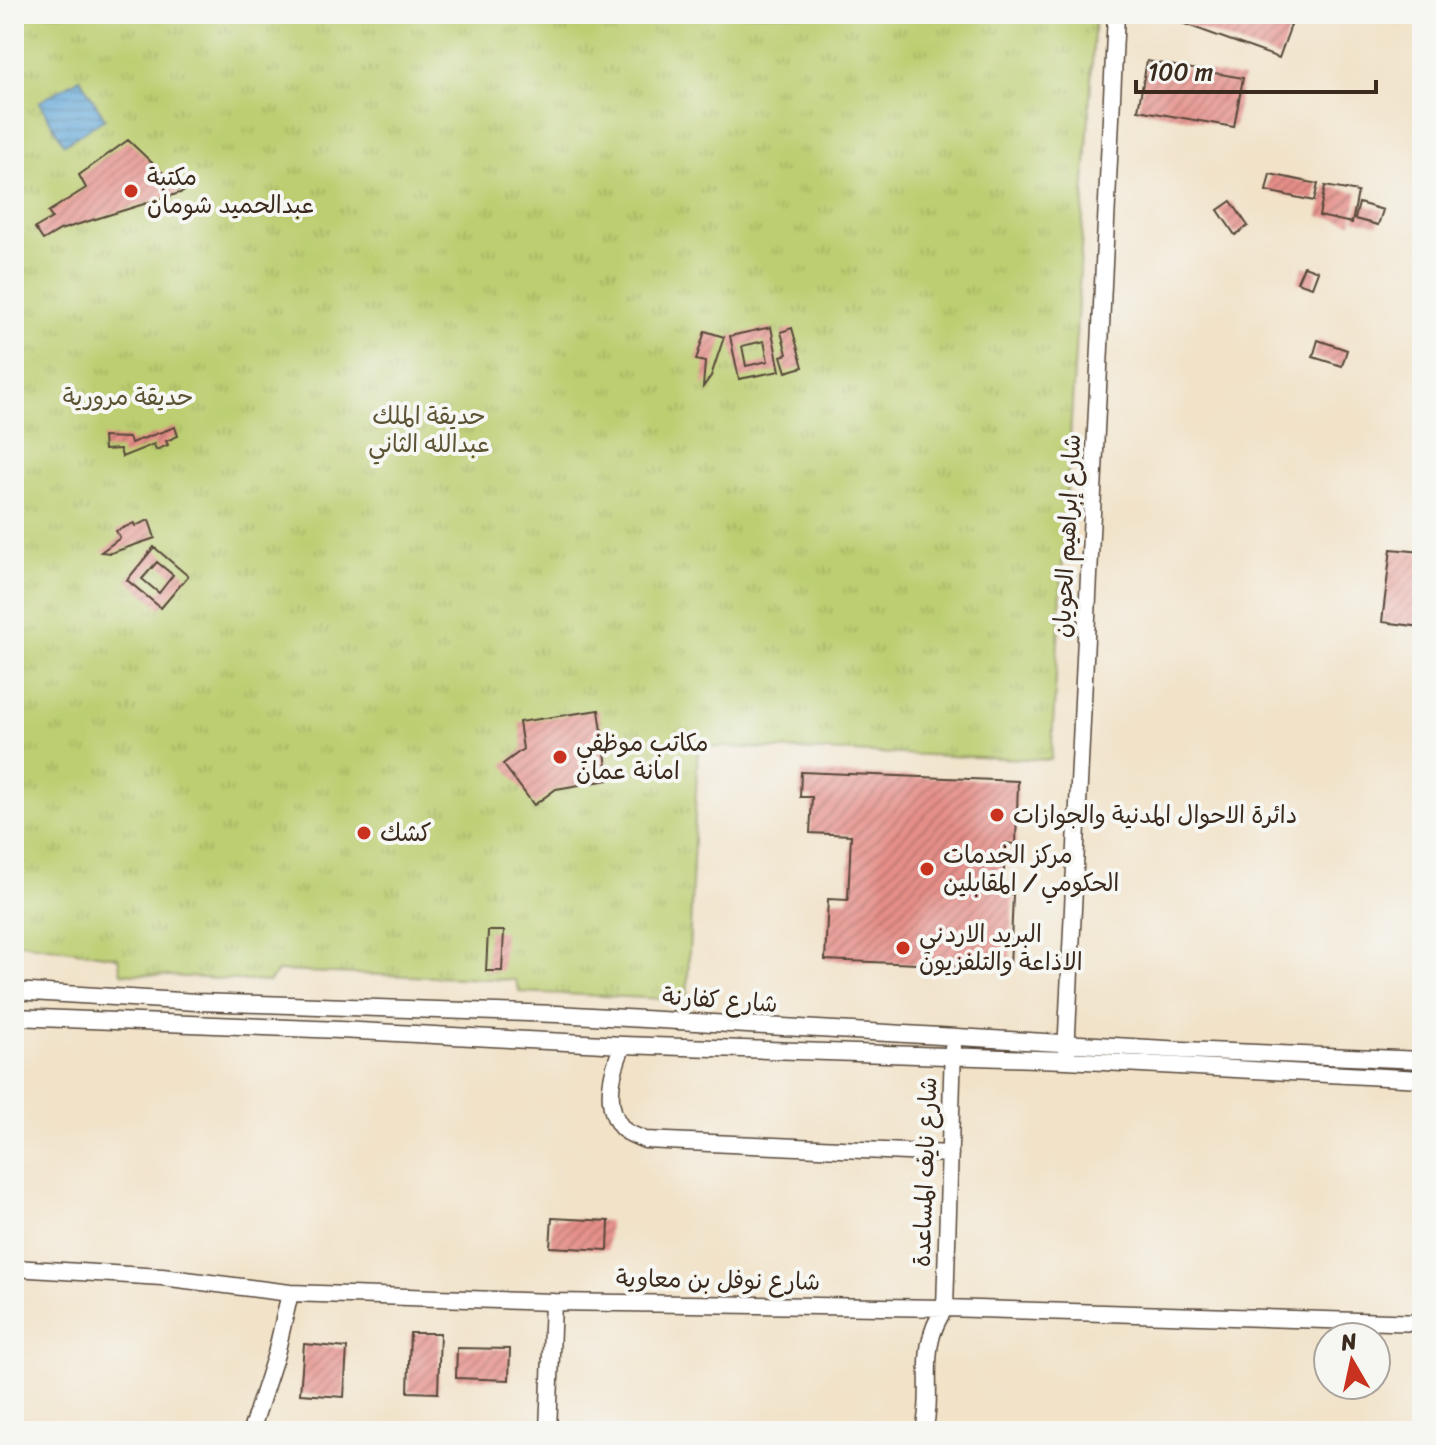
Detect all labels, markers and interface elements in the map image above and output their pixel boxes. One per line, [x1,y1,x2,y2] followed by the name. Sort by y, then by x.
[1136,44,1376,94] scale bar
[1148,51,1213,93] text: 100 m
[147,156,314,226] place label: مكتبة عبدالحميد شومان
[122,182,140,200] marker: مكتبة عبدالحميد شومان
[63,376,193,418] park label: حديقة مرورية
[368,395,490,465] park label: حديقة الملك عبدالله الثاني
[1041,433,1093,639] street label: شارع إبراهيم الحويان
[576,722,708,792] place label: مكاتب موظفي امانة عمان
[551,748,569,766] marker: مكاتب موظفي امانة عمان
[1013,794,1297,836] place label: دائرة الاحوال المدنية والجوازات
[988,806,1006,824] marker: دائرة الاحوال المدنية والجوازات
[380,812,432,854] place label: كشك
[355,824,373,842] marker: كشك
[943,834,1119,904] place label: مركز الخدمات الحكومي / المقابلين
[918,860,936,878] marker: مركز الخدمات الحكومي / المقابلين
[919,913,1083,983] place label: البريد الاردني الاذاعة والتلفزيون
[894,939,912,957] marker: البريد الاردني الاذاعة والتلفزيون
[661,975,779,1025] street label: شارع كفارنة
[901,1076,949,1268] street label: شارع نايف المساعدة
[615,1257,821,1303] street label: شارع نوفل بن معاوية
[1312,1321,1392,1401] north arrow
[1337,1321,1360,1362] text: N

